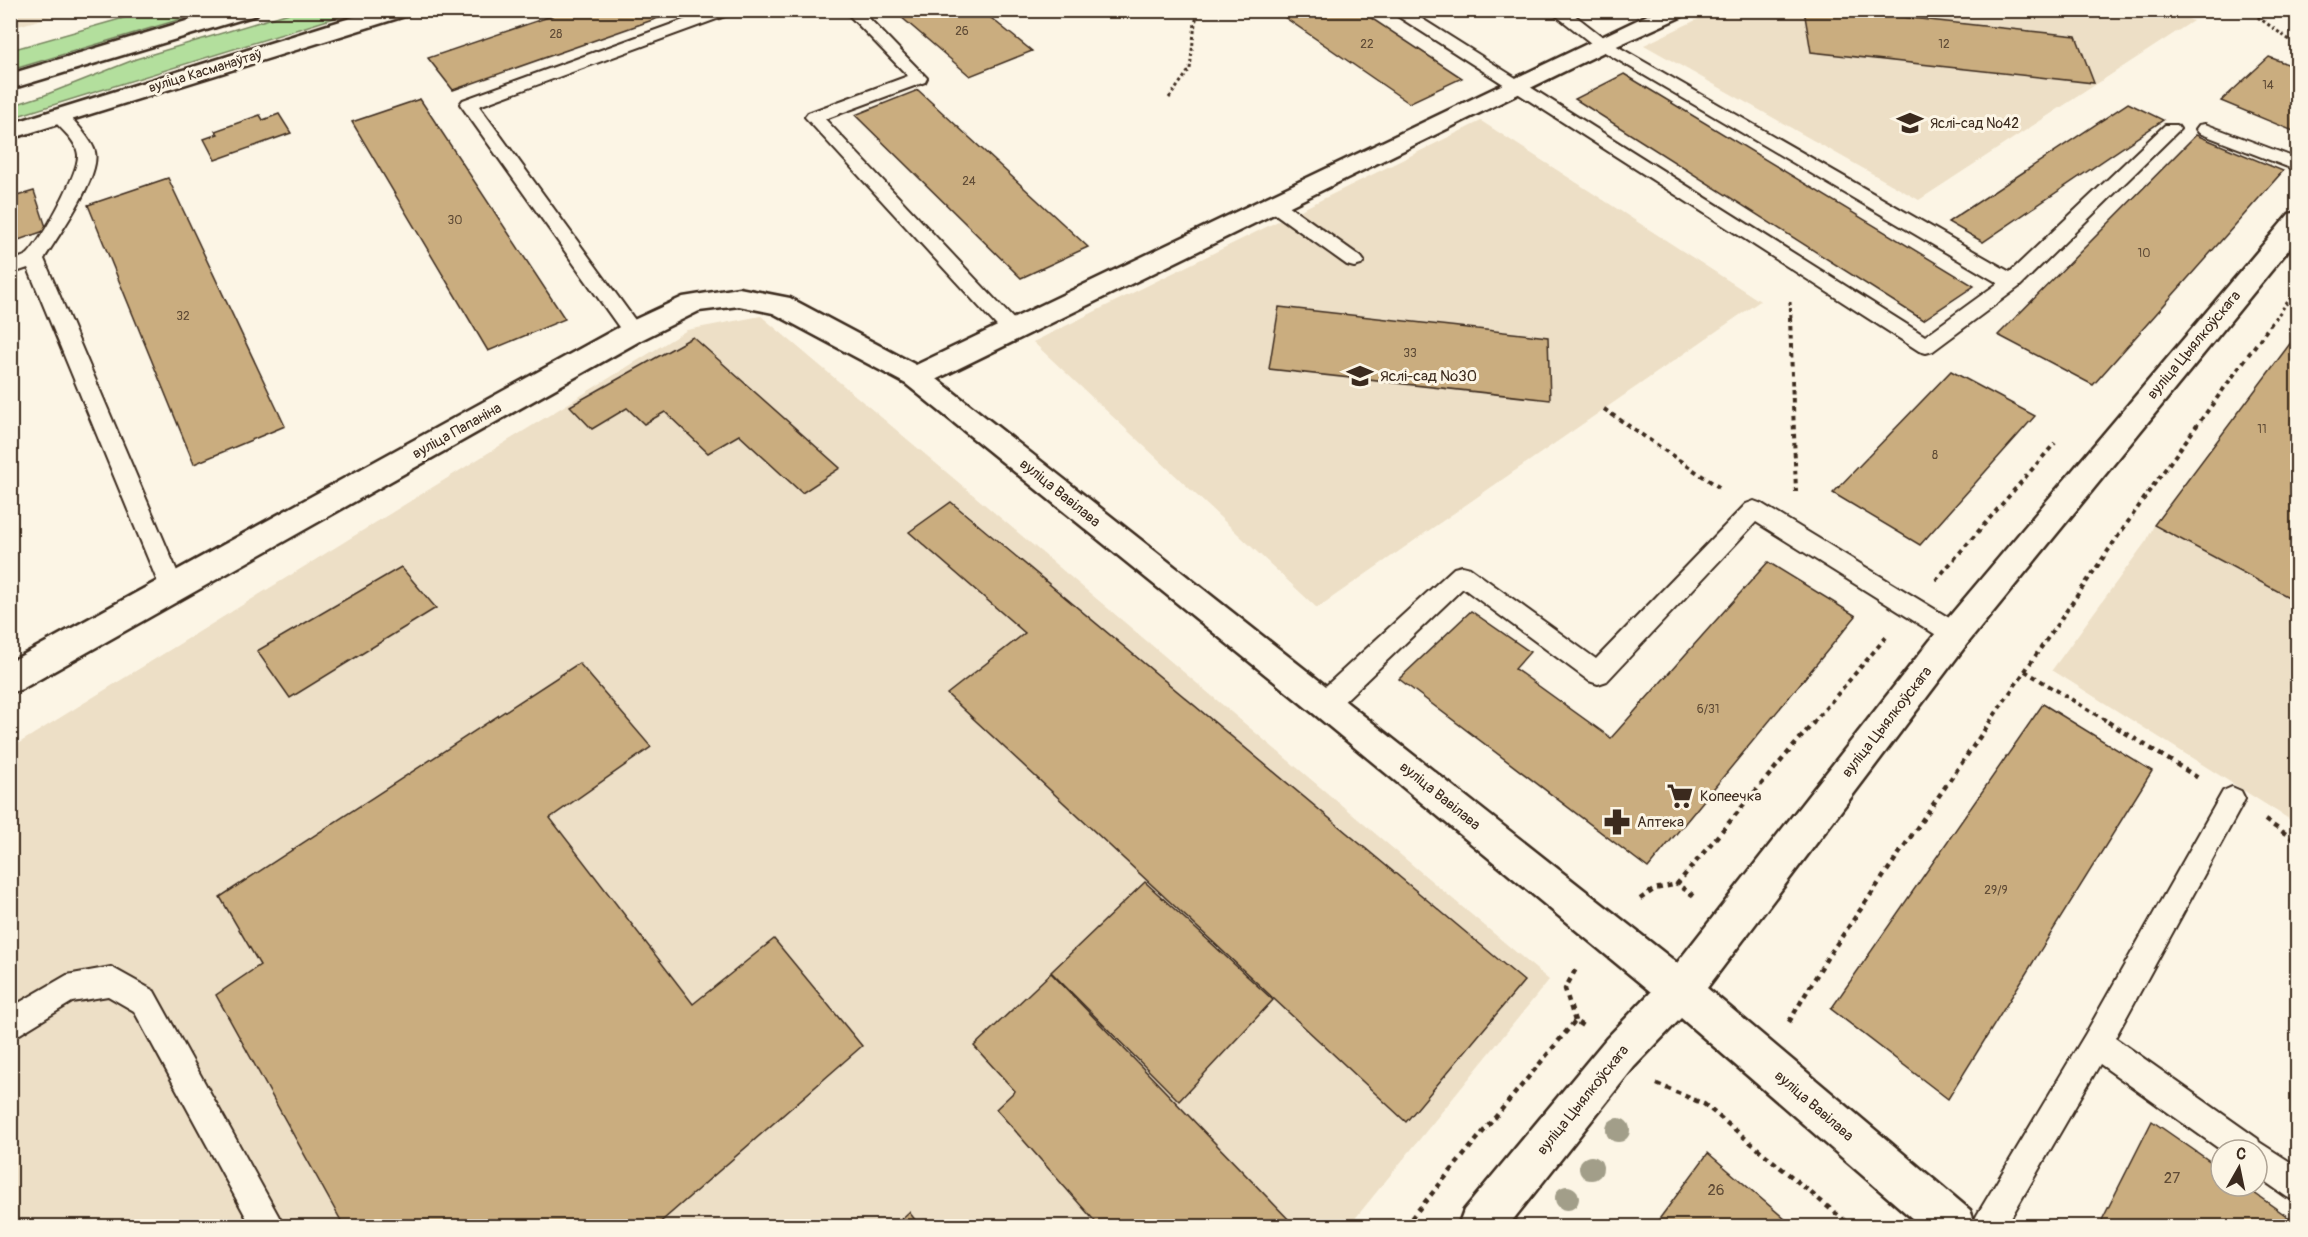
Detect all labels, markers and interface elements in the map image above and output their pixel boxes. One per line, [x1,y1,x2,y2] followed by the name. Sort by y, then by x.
[955,24,969,39] house number: 26
[550,27,562,42] house number: 28
[1360,37,1374,52] house number: 22
[1938,37,1950,52] house number: 12
[146,46,264,96] street label: вуліца Касманаўтаў
[2262,78,2274,93] house number: 14
[1895,108,1925,138] school or university icon: Яслі-сад №42
[1930,115,2019,132] place label: Яслі-сад №42
[962,174,976,189] house number: 24
[448,213,462,228] house number: 30
[2138,246,2150,261] house number: 10
[2143,287,2245,403] street label: вуліца Цыялкоўскага
[176,309,190,324] house number: 32
[1403,346,1417,361] house number: 33
[1345,361,1375,391] school or university icon: Яслі-сад №30
[1380,367,1477,386] place label: Яслі-сад №30
[409,399,505,463] street label: вуліца Папаніна
[2257,422,2267,437] house number: 11
[1932,448,1938,463] house number: 8
[1016,455,1104,531] street label: вуліца Вавілава
[1838,663,1936,781] street label: вуліца Цыялкоўскага
[1697,702,1719,717] house number: 6/31
[1396,758,1484,834] street label: вуліца Вавілава
[1665,781,1695,811] supermarket icon: Копеечка
[1700,787,1761,806] place label: Копеечка
[1602,807,1632,837] pharmacy icon: Аптека
[1637,813,1684,832] place label: Аптека
[1984,883,2008,898] house number: 29/9
[1533,1041,1633,1159] street label: вуліца Цыялкоўскага
[1771,1066,1858,1146] street label: вуліца Вавілава
[2209,1138,2269,1198] north arrow
[2235,1144,2248,1165] text: С
[2164,1169,2180,1188] house number: 27
[1707,1181,1725,1200] house number: 26

